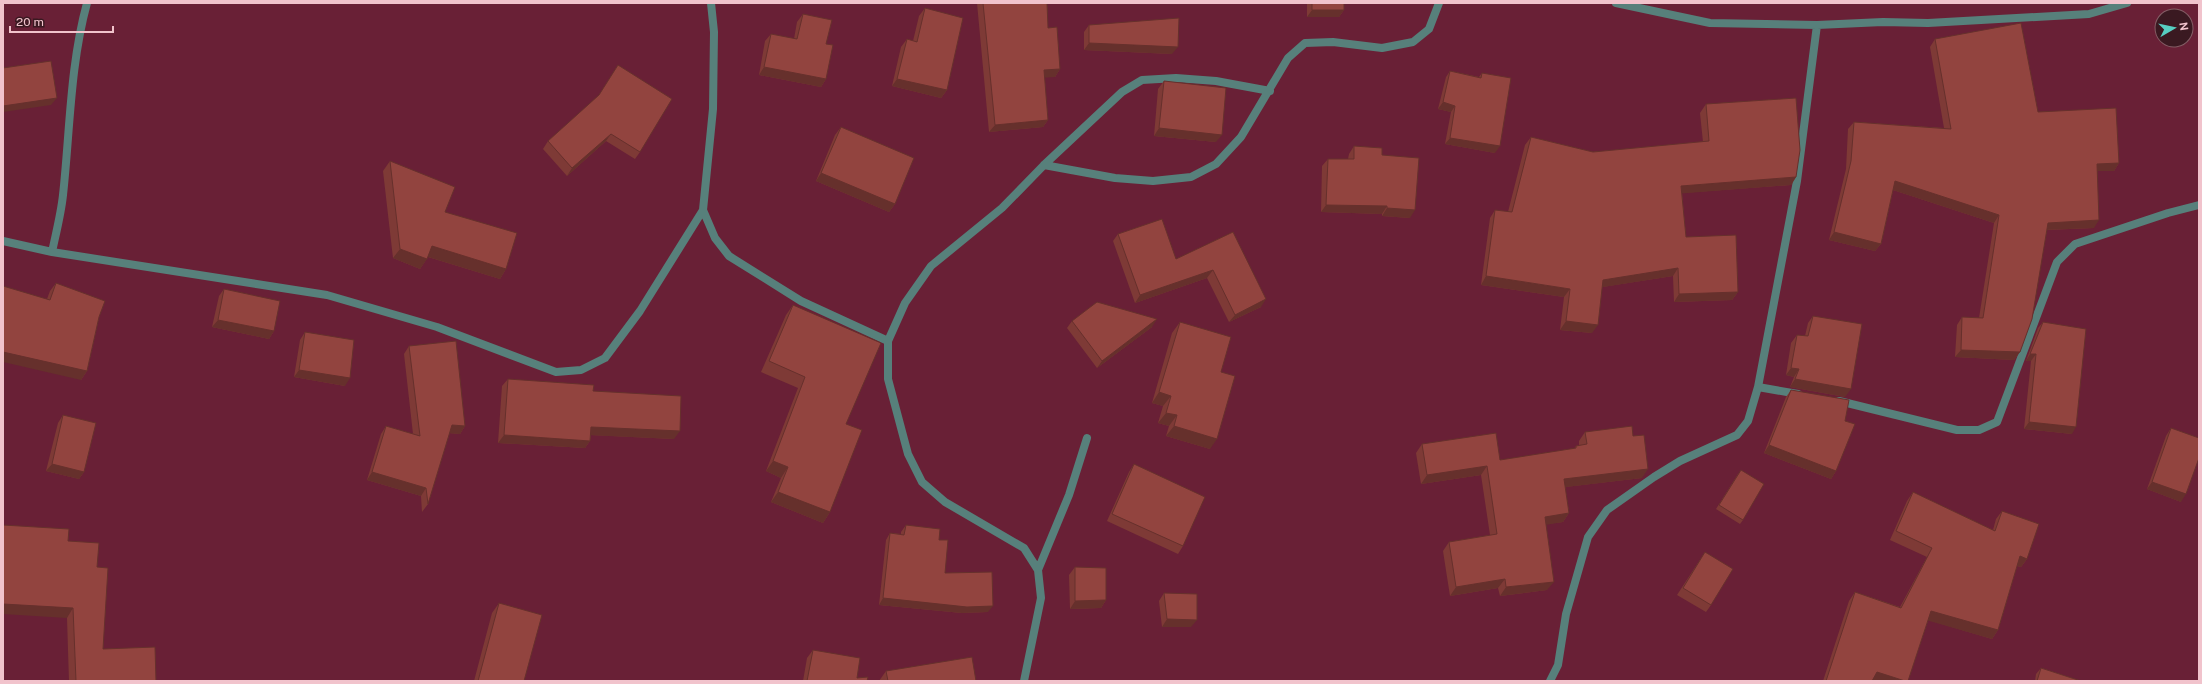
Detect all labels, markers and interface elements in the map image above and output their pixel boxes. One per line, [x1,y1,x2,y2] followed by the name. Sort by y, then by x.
[10,8,113,34] scale bar
[2154,8,2194,48] north arrow
[16,15,44,29] text: 20 m
[2177,21,2190,32] text: N

